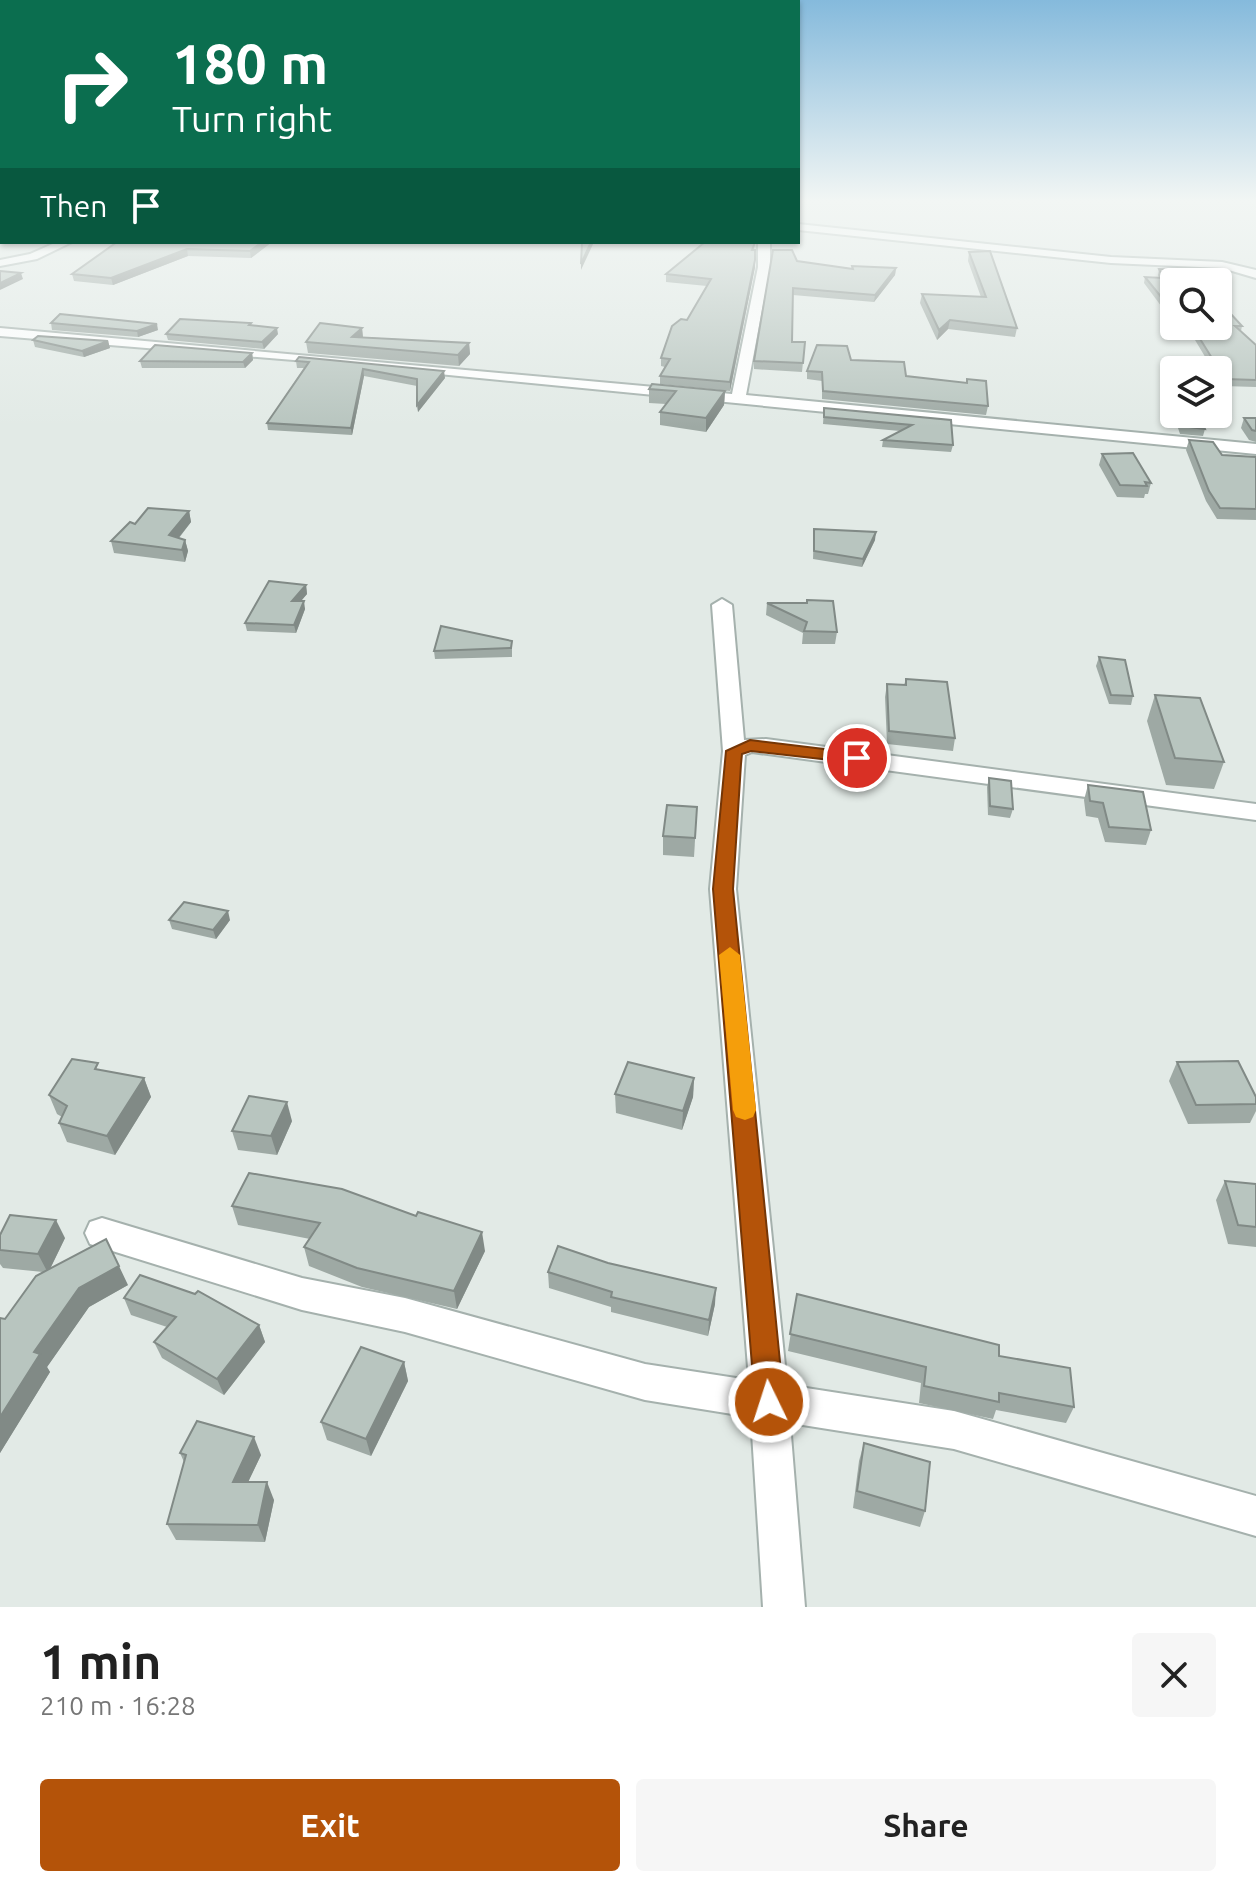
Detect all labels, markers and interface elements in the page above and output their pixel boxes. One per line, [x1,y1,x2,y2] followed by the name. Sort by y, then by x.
[40,32,144,136] icon: right
[172,32,328,95] text: 180 m
[172,98,332,139] text: Turn right
[124,184,168,228] icon: arrive
[40,189,108,223] text: Then
[1160,268,1232,428] map controls
[1160,268,1232,340] button: search
[1160,356,1232,428] button: layers
[823,724,891,792] pin
[835,736,879,780] icon: arrive
[727,1360,811,1444] position arrow
[1132,1633,1216,1717] button: close
[40,1634,161,1688] text: 1 min
[40,1691,196,1720] text: 210 m · 16:28
[40,1779,620,1871] button: Exit
[636,1779,1216,1871] button: Share

